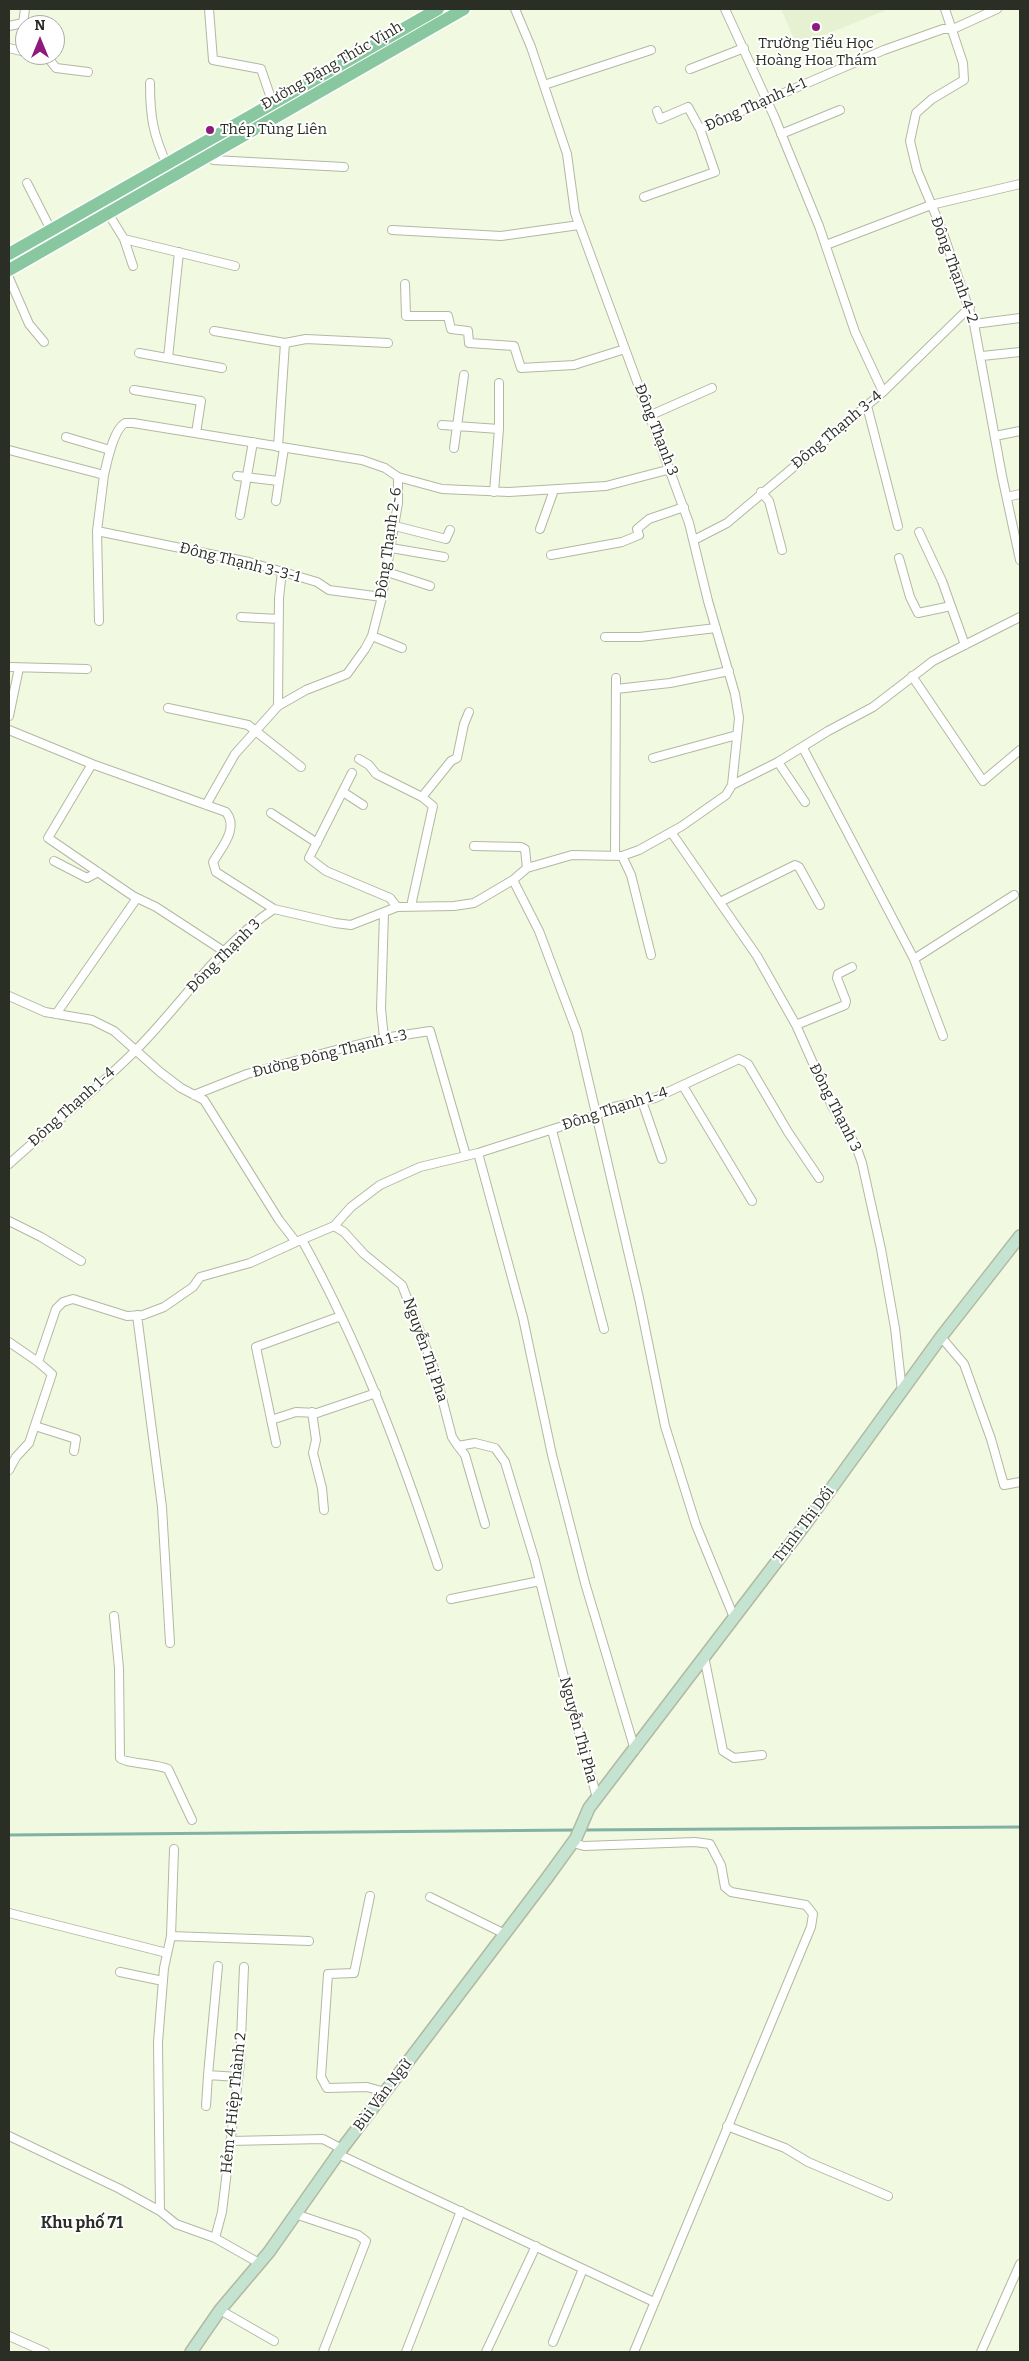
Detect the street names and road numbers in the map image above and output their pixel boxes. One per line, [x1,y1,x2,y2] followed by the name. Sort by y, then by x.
[258,18,406,114] street label: Đường Đặng Thúc Vịnh
[702,75,810,135] street label: Đông Thạnh 4-1
[926,214,982,326] street label: Đông Thạnh 4-2
[630,382,682,478] street label: Đông Thạnh 3
[788,387,886,473] street label: Đông Thạnh 3-4
[372,486,406,600] street label: Đông Thạnh 2-6
[178,539,302,587] street label: Đông Thạnh 3-3-1
[183,915,265,997] street label: Đông Thạnh 3
[251,1026,409,1082] street label: Đường Đông Thạnh 1-3
[805,1061,865,1155] street label: Đông Thạnh 3
[25,1064,119,1150] street label: Đông Thạnh 1-4
[560,1083,670,1135] street label: Đông Thạnh 1-4
[399,1296,451,1404] street label: Nguyễn Thị Pha
[770,1484,838,1566] street label: Trịnh Thị Dối
[555,1675,601,1785] street label: Nguyễn Thị Pha
[218,2032,250,2174] street label: Hẻm 4 Hiệp Thành 2
[350,2055,416,2135] street label: Bùi Văn Ngữ

